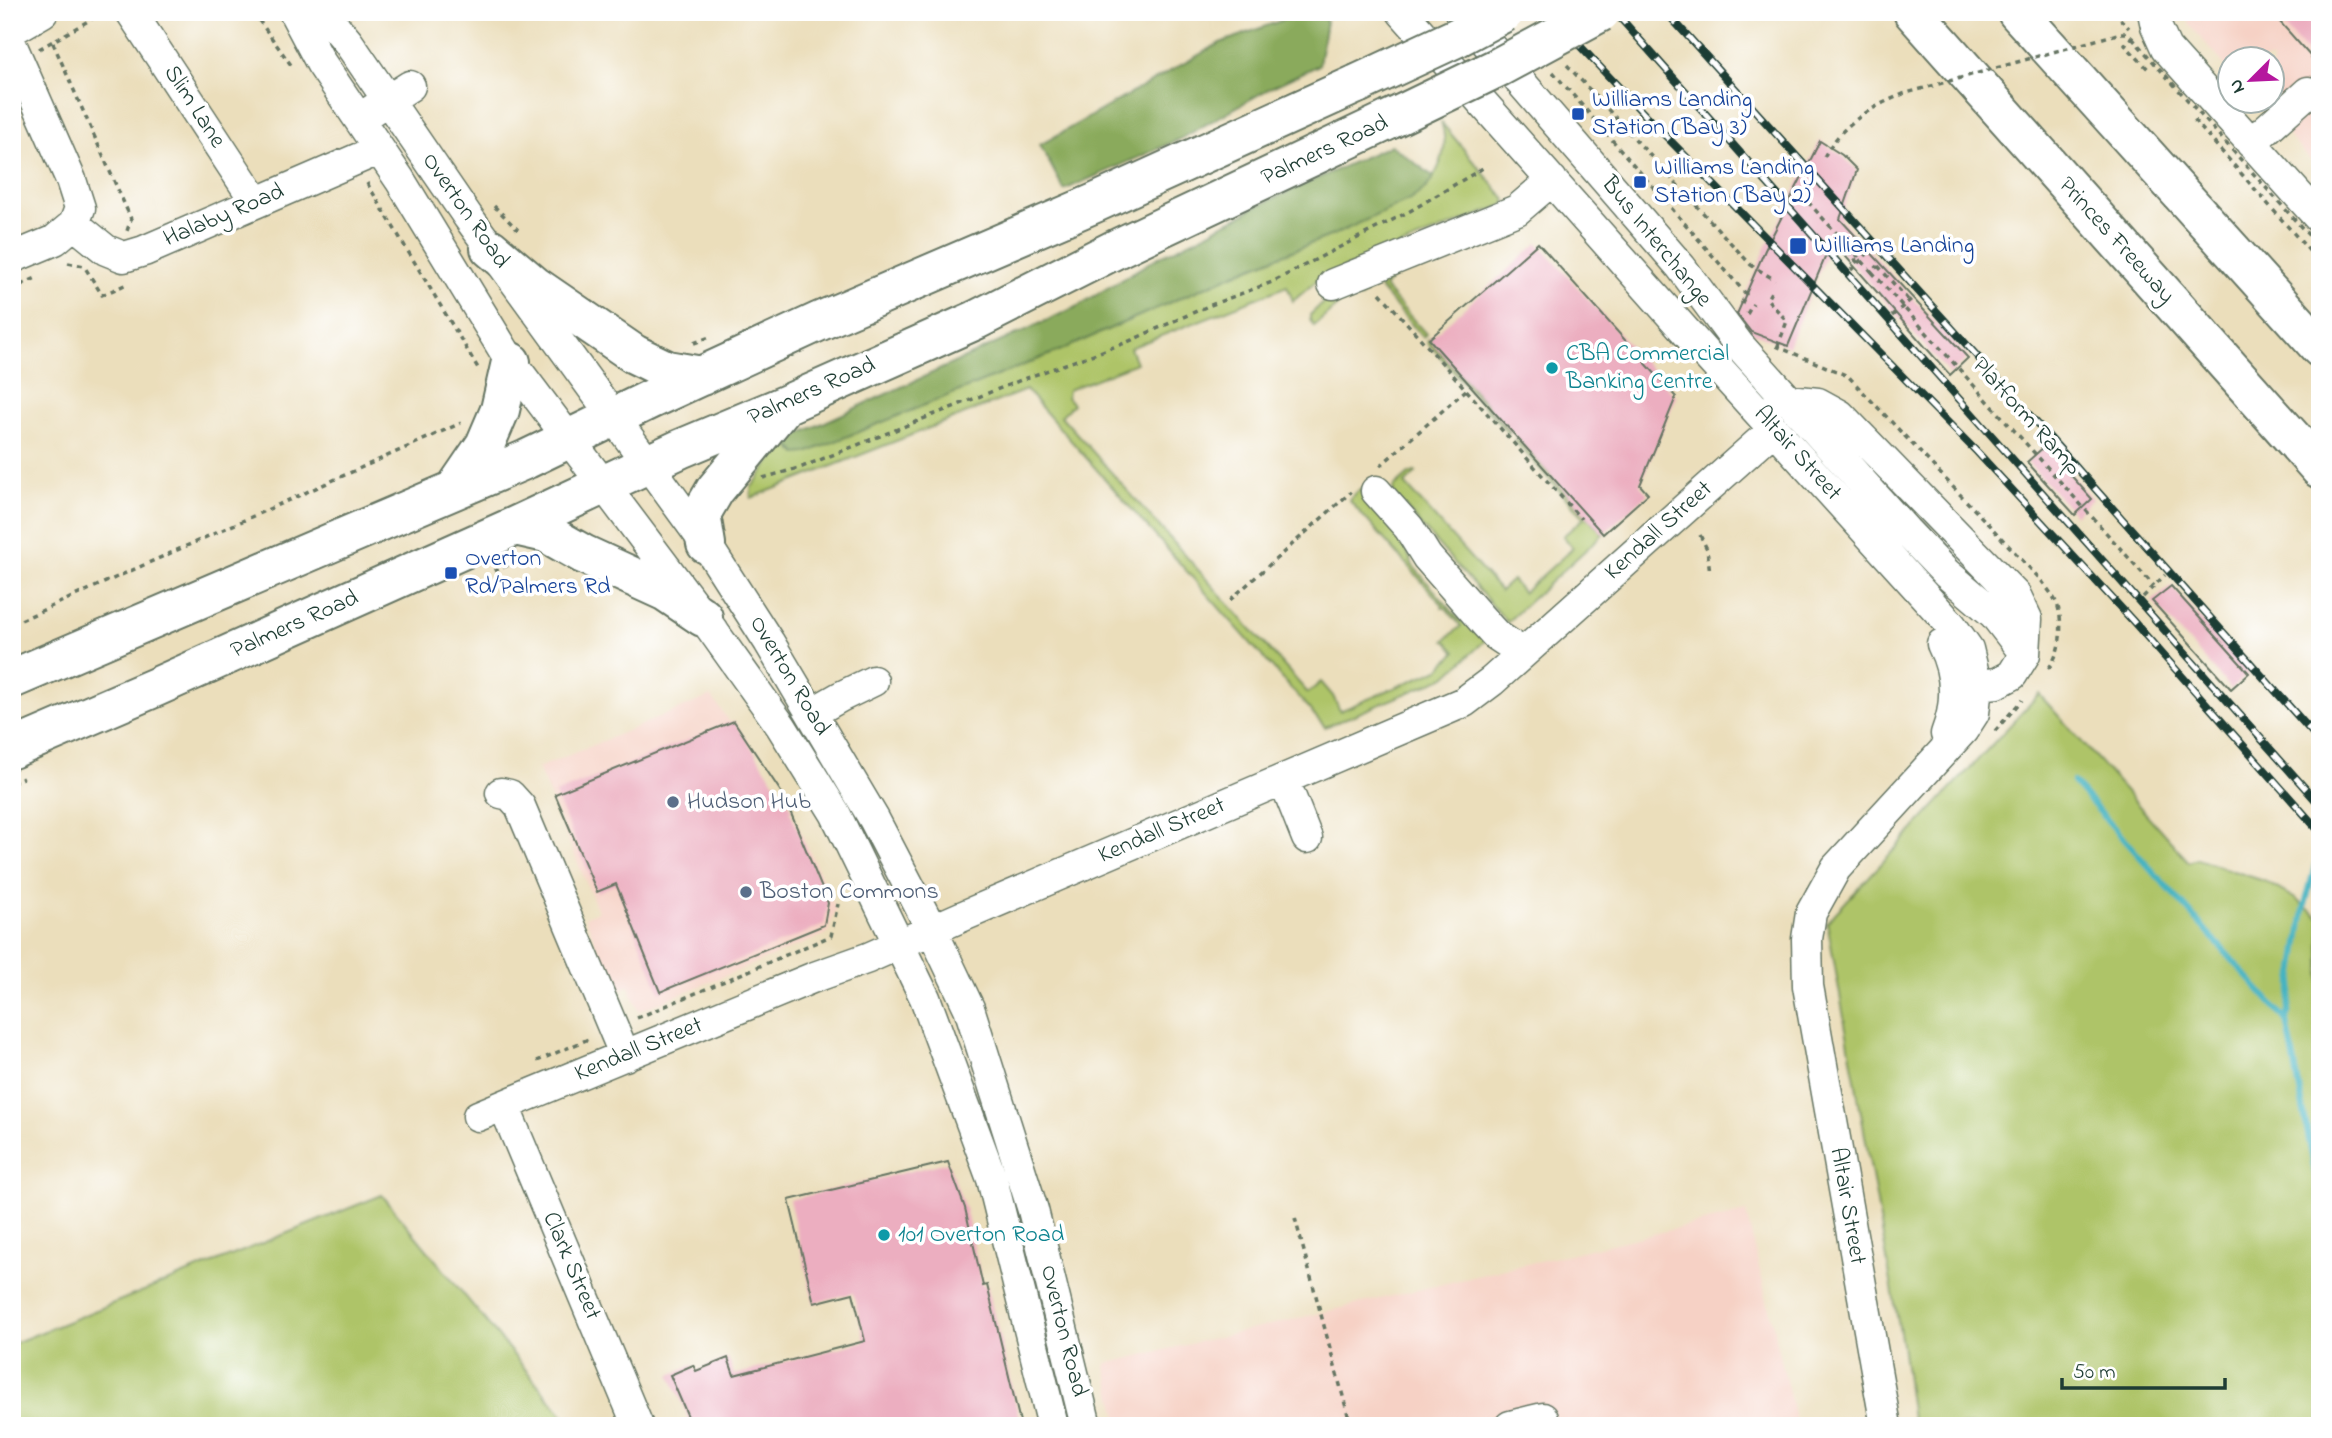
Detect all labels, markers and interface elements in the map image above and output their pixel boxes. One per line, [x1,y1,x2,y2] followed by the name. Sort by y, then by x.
[2216,46,2286,116] north arrow
[154,59,234,156] street label: Slim Lane
[2223,74,2253,97] text: N
[1592,83,1752,147] place label: Williams Landing Station (Bay 3)
[1256,106,1395,196] street label: Palmers Road
[1570,106,1586,122] marker: Williams Landing Station (Bay 3)
[412,146,518,277] street label: Overton Road
[1654,151,1814,215] place label: Williams Landing Station (Bay 2)
[1591,168,1720,315] street label: Bus Interchange
[2049,170,2183,313] street label: Princes Freeway
[1632,174,1648,190] marker: Williams Landing Station (Bay 2)
[158,175,291,258] street label: Halaby Road
[1814,229,1974,264] place label: Williams Landing
[1788,236,1808,256] marker: Williams Landing
[1565,337,1729,400] place label: CBA Commercial Banking Centre
[742,348,882,436] street label: Palmers Road
[1963,350,2089,484] street label: Platform Ramp
[1544,360,1560,376] marker: CBA Commercial Banking Centre
[1744,398,1850,510] street label: Altair Street
[1597,473,1721,589] street label: Kendall Street
[465,542,611,605] place label: Overton Rd/Palmers Rd
[443,565,459,581] marker: Overton Rd/Palmers Rd
[225,581,365,669] street label: Palmers Road
[739,609,839,743] street label: Overton Road
[687,785,811,820] place label: Hudson Hub
[1093,788,1231,874] street label: Kendall Street
[665,794,681,810] marker: Hudson Hub
[759,875,939,910] place label: Boston Commons
[738,884,754,900] marker: Boston Commons
[570,1008,708,1092] street label: Kendall Street
[1820,1145,1874,1267] street label: Altair Street
[533,1206,609,1326] street label: Clark Street
[898,1218,1065,1253] place label: 101 Overton Road
[876,1227,892,1243] marker: 101 Overton Road
[1030,1261,1096,1401] street label: Overton Road
[2062,1347,2225,1391] scale bar
[2073,1358,2116,1388] text: 50 m

